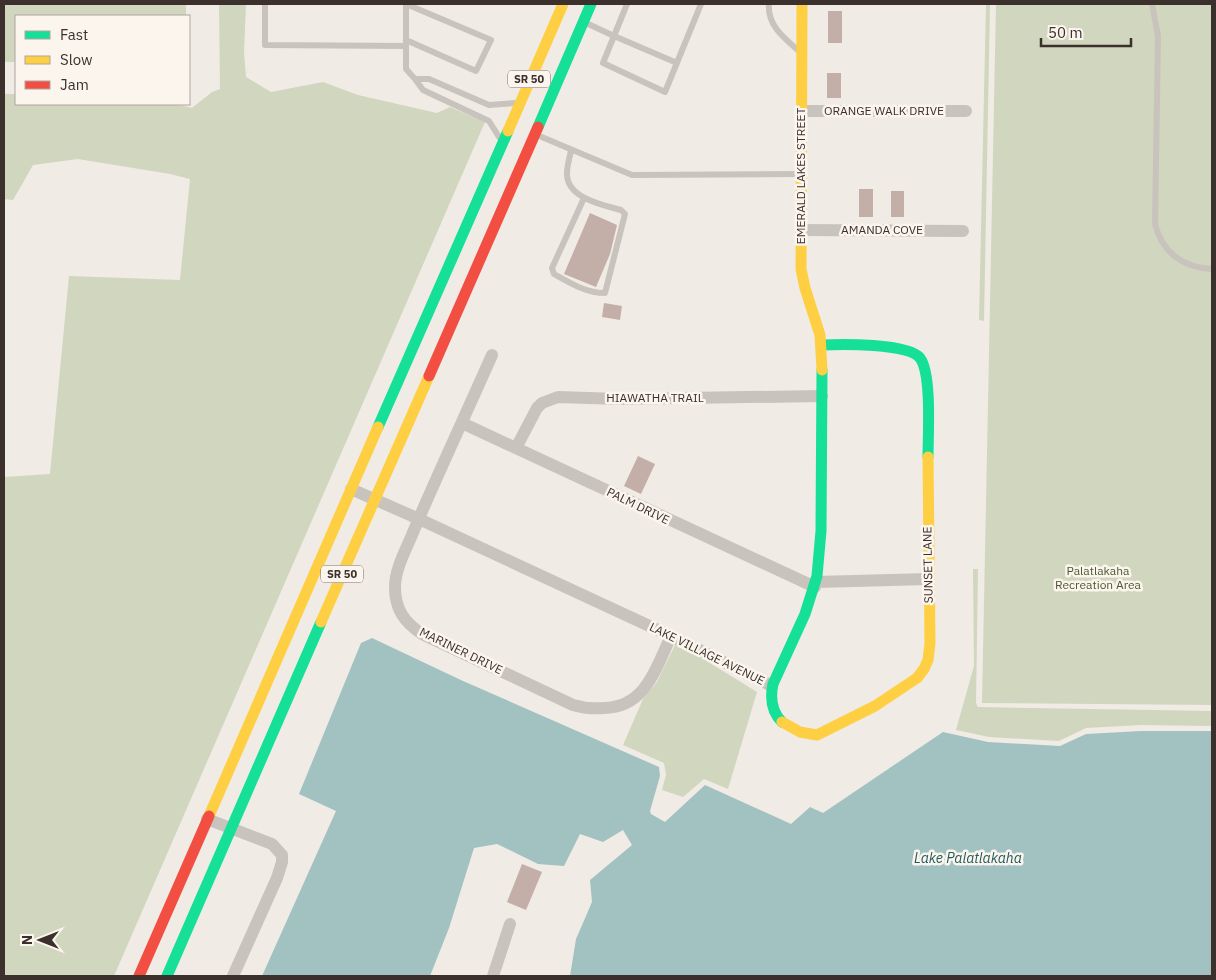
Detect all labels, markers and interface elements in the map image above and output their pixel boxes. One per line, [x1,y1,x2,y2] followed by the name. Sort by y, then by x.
[15,15,190,105] legend
[1041,15,1131,47] scale bar
[1048,23,1083,42] text: 50 m
[60,25,88,44] text: Fast
[60,50,93,69] text: Slow
[508,70,550,88] road number: SR 50
[60,75,89,94] text: Jam
[824,103,944,118] street label: ORANGE WALK DRIVE
[793,108,808,244] street label: EMERALD LAKES STREET
[841,222,923,237] street label: AMANDA COVE
[606,390,704,405] street label: HIAWATHA TRAIL
[604,484,672,527] street label: PALM DRIVE
[919,527,936,603] street label: SUNSET LANE
[1055,563,1142,592] park label: Palatlakaha Recreation Area
[321,566,363,582] road number: SR 50
[647,619,767,688] street label: LAKE VILLAGE AVENUE
[417,624,505,677] street label: MARINER DRIVE
[914,849,1022,867] water label: Lake Palatlakaha
[15,915,65,965] north arrow
[18,935,36,945] text: N

